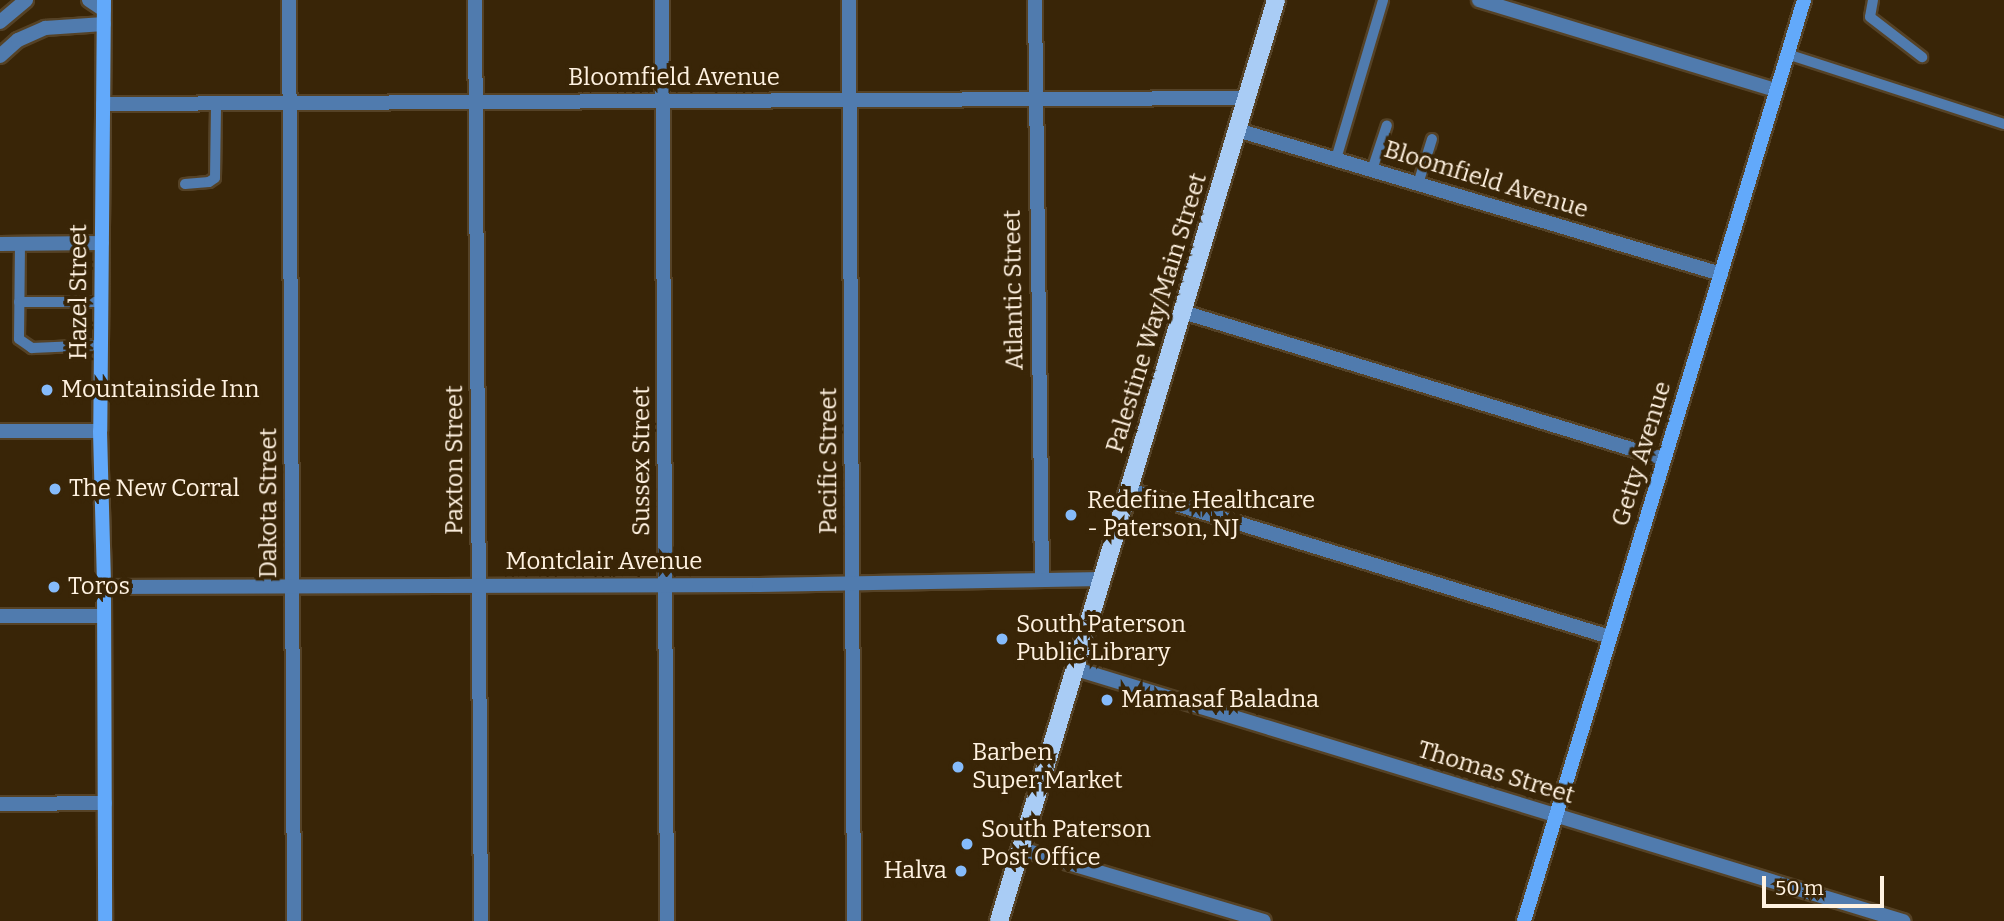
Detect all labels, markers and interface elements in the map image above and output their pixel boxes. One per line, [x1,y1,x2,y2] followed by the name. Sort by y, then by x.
[568,64,780,92] street label: Bloomfield Avenue
[1381,135,1591,225] street label: Bloomfield Avenue
[1101,170,1213,456] street label: Palestine Way/Main Street
[998,210,1030,370] street label: Atlantic Street
[65,224,93,360] street label: Hazel Street
[61,376,259,404] place label: Mountainside Inn
[1606,378,1678,530] street label: Getty Avenue
[39,382,55,398] marker: Mountainside Inn
[441,385,469,535] street label: Paxton Street
[628,386,656,536] street label: Sussex Street
[815,388,843,534] street label: Pacific Street
[255,428,283,578] street label: Dakota Street
[69,475,240,503] place label: The New Corral
[47,481,63,497] marker: The New Corral
[1087,487,1315,543] place label: Redefine Healthcare - Paterson, NJ
[1061,505,1081,525] marker: Redefine Healthcare - Paterson, NJ
[506,548,702,576] street label: Montclair Avenue
[68,573,130,601] place label: Toros
[46,579,62,595] marker: Toros
[1016,611,1186,667] place label: South Paterson Public Library
[994,631,1010,647] marker: South Paterson Public Library
[1121,686,1319,714] place label: Mamasaf Baladna
[1099,692,1115,708] marker: Mamasaf Baladna
[1414,735,1578,811] street label: Thomas Street
[972,739,1123,795] place label: Barben Super Market
[950,759,966,775] marker: Barben Super Market
[981,816,1151,872] place label: South Paterson Post Office
[959,836,975,852] marker: South Paterson Post Office
[883,857,947,885] place label: Halva
[1766,862,1888,906] scale bar
[953,863,969,879] marker: Halva
[1775,875,1824,901] text: 50 m

